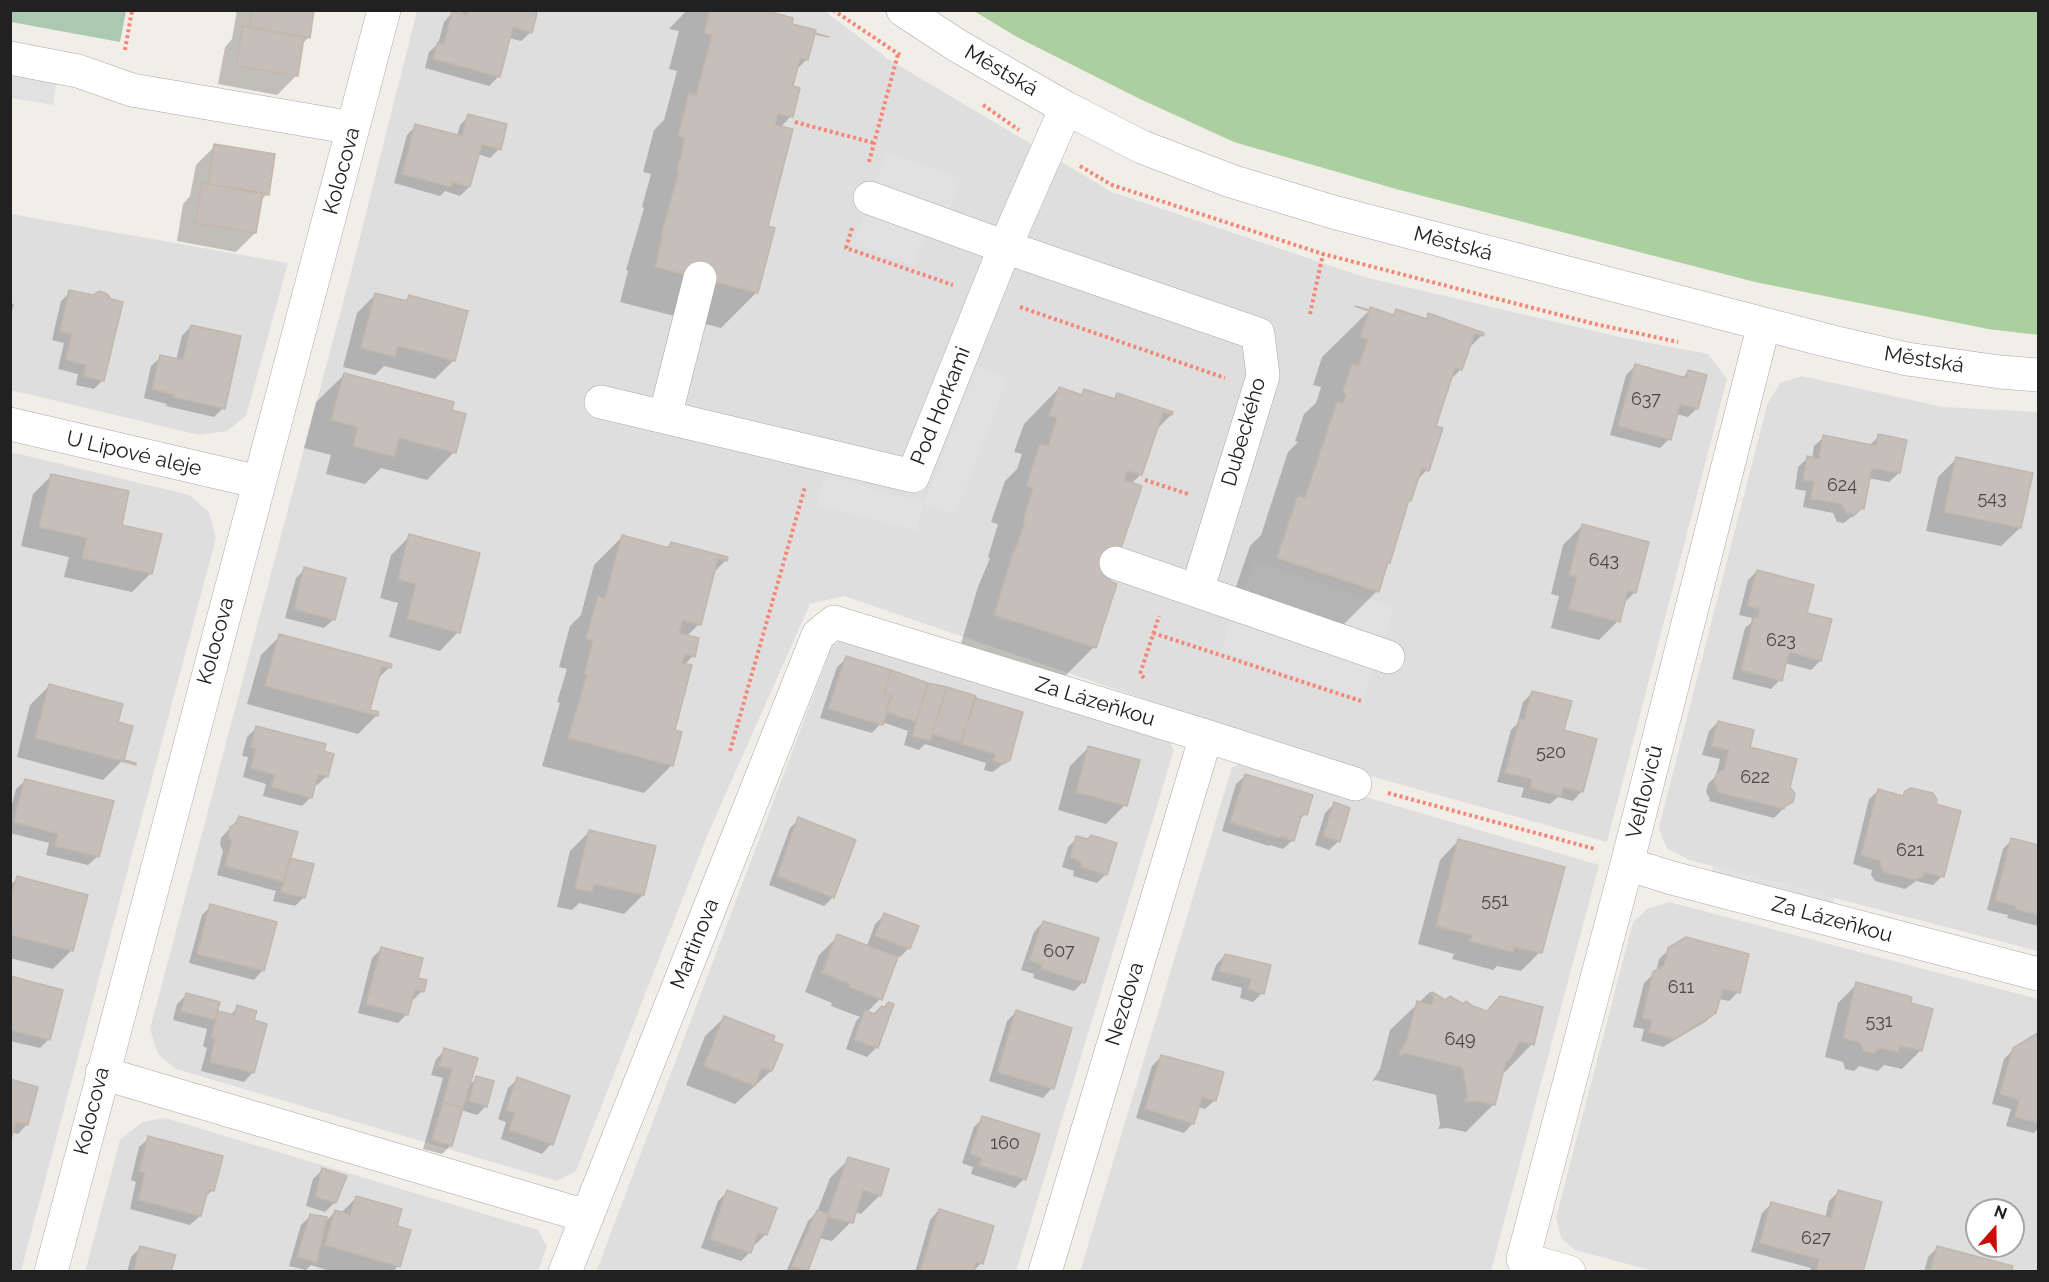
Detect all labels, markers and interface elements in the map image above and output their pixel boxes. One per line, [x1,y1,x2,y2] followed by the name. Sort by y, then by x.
[960,40,1042,102] street label: Městská
[318,125,366,217] street label: Kolocova
[1411,221,1495,267] street label: Městská
[1882,341,1966,379] street label: Městská
[906,343,976,469] street label: Pod Horkami
[1216,375,1272,489] street label: Dubeckého
[1631,389,1661,411] house number: 637
[64,426,204,482] street label: U Lipové aleje
[1827,475,1857,497] house number: 624
[1977,488,2007,510] house number: 543
[1589,550,1619,572] house number: 643
[192,595,240,687] street label: Kolocova
[1766,630,1796,652] house number: 623
[1032,672,1158,732] street label: Za Lázeňkou
[1536,742,1566,764] house number: 520
[1621,743,1669,841] street label: Velfloviců
[1740,767,1770,789] house number: 622
[1896,840,1924,862] house number: 621
[1481,890,1509,912] house number: 551
[1769,892,1895,948] street label: Za Lázeňkou
[665,895,725,993] street label: Martinova
[1043,941,1075,963] house number: 607
[1100,959,1150,1049] street label: Nezdova
[1668,977,1694,999] house number: 611
[1865,1011,1893,1033] house number: 531
[1444,1029,1476,1051] house number: 649
[69,1065,115,1157] street label: Kolocova
[990,1133,1020,1155] house number: 160
[1965,1198,2025,1258] north arrow
[1992,1201,2010,1224] text: N
[1801,1228,1831,1250] house number: 627

